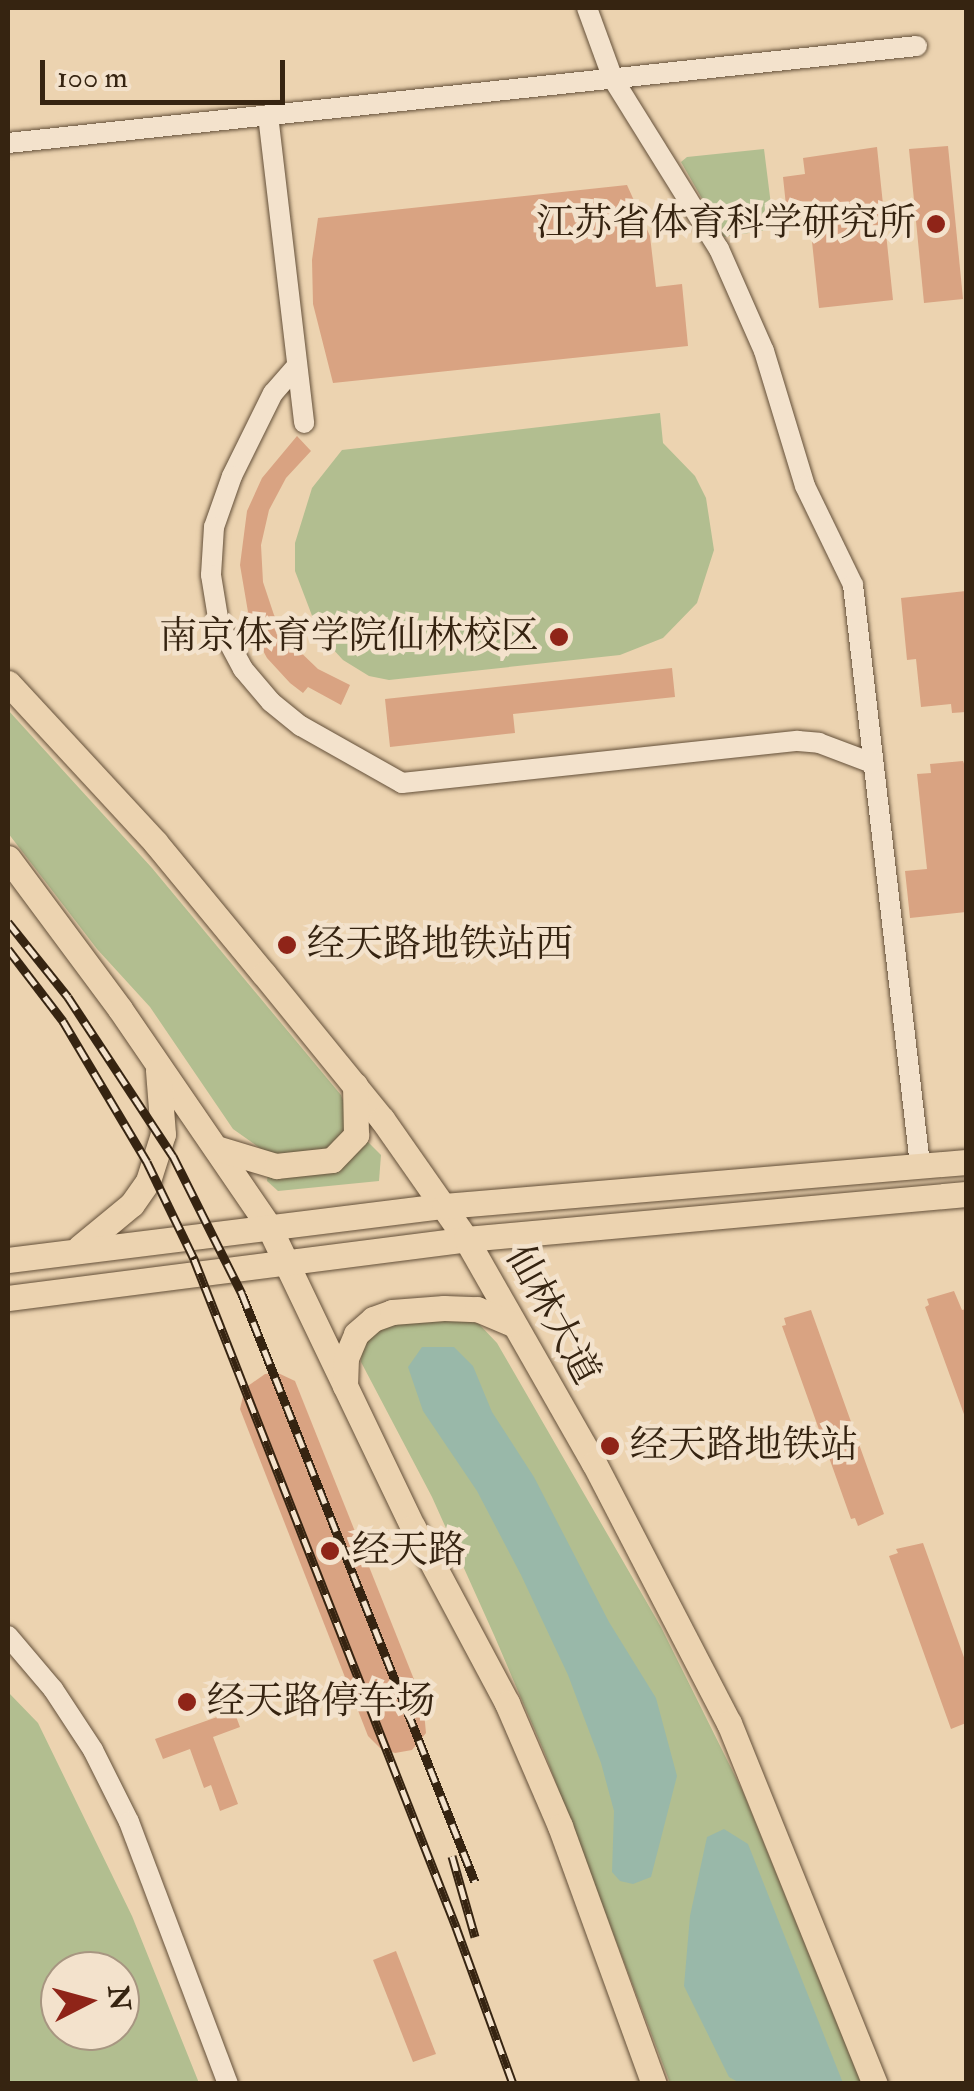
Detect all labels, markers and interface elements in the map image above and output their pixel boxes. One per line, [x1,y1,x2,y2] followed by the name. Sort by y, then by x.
[45,40,290,102] scale bar
[57,59,128,96] text: 100 m
[536,201,916,247] place label: 江苏省体育科学研究所
[925,213,947,235] marker: 江苏省体育科学研究所
[159,614,539,660] place label: 南京体育学院仙林校区
[548,626,570,648] marker: 南京体育学院仙林校区
[307,922,573,968] place label: 经天路地铁站西
[276,934,298,956] marker: 经天路地铁站西
[495,1237,609,1393] street label: 仙林大道
[630,1423,858,1469] place label: 经天路地铁站
[599,1435,621,1457] marker: 经天路地铁站
[352,1528,466,1574] place label: 经天路
[317,1538,343,1564] marker: 经天路
[207,1679,435,1725] place label: 经天路停车场
[176,1691,198,1713] marker: 经天路停车场
[40,1951,140,2051] north arrow
[100,1984,137,2012] text: N

